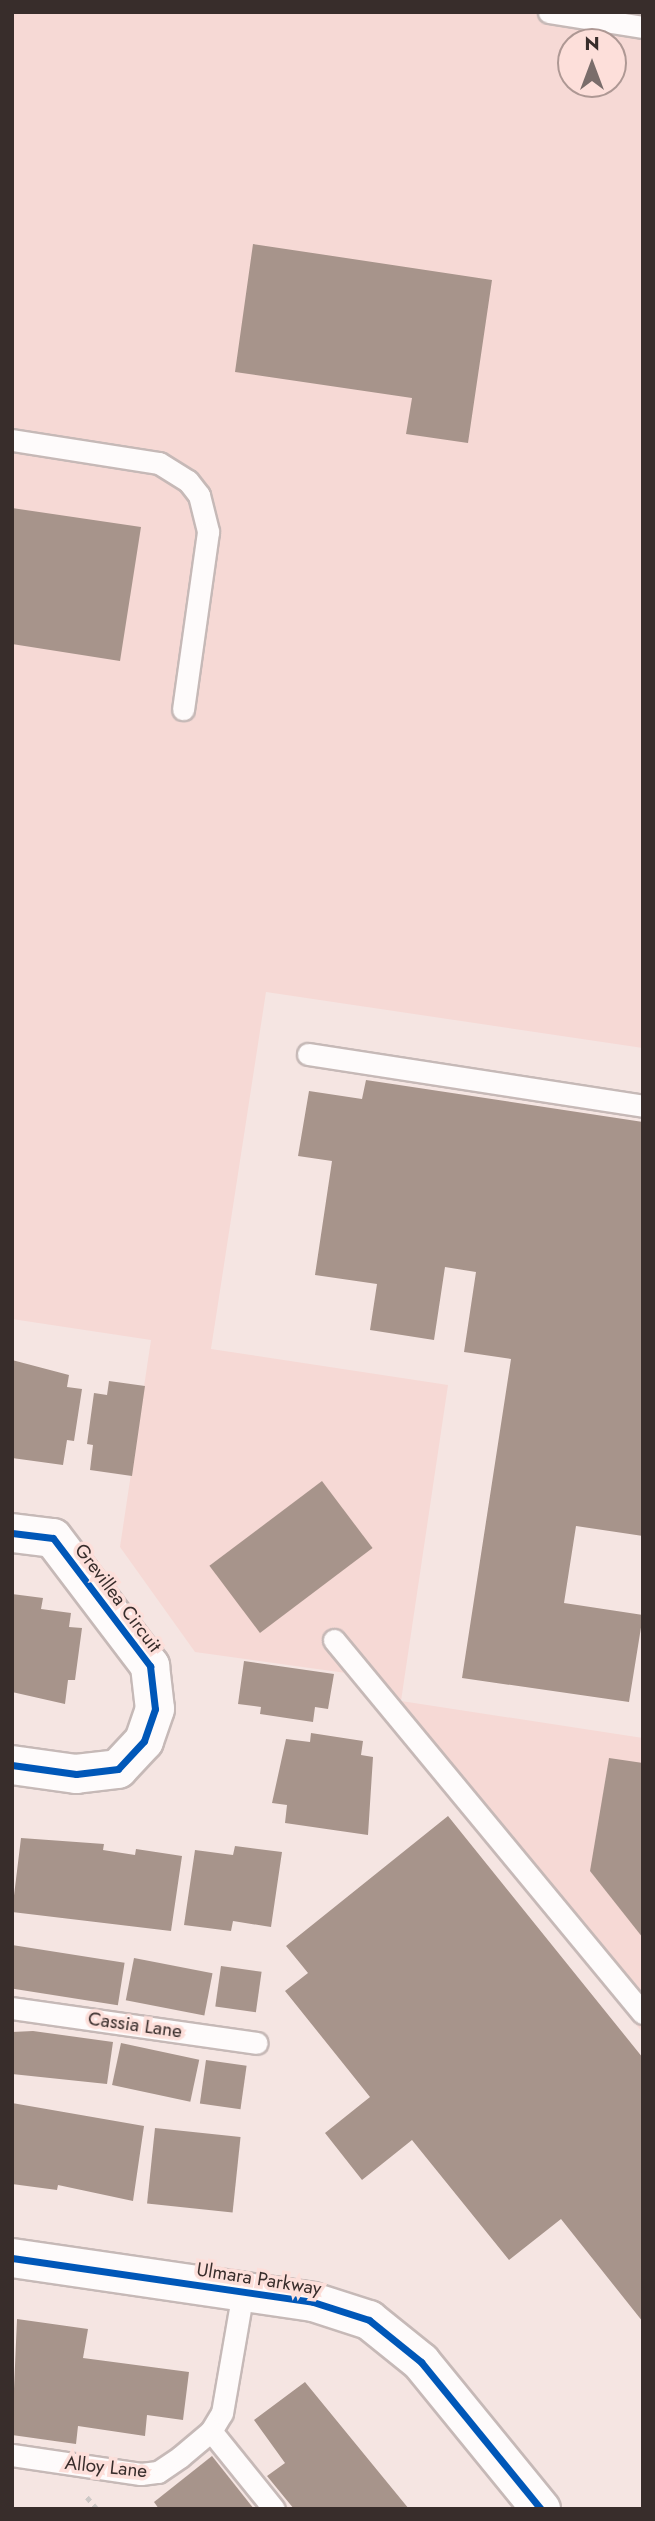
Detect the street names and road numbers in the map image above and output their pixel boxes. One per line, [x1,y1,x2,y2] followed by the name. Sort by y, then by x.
[70,1539,166,1657] street label: Grevillea Circuit
[87,2007,183,2043] street label: Cassia Lane
[195,2258,323,2300] street label: Ulmara Parkway
[64,2451,148,2483] street label: Alloy Lane

